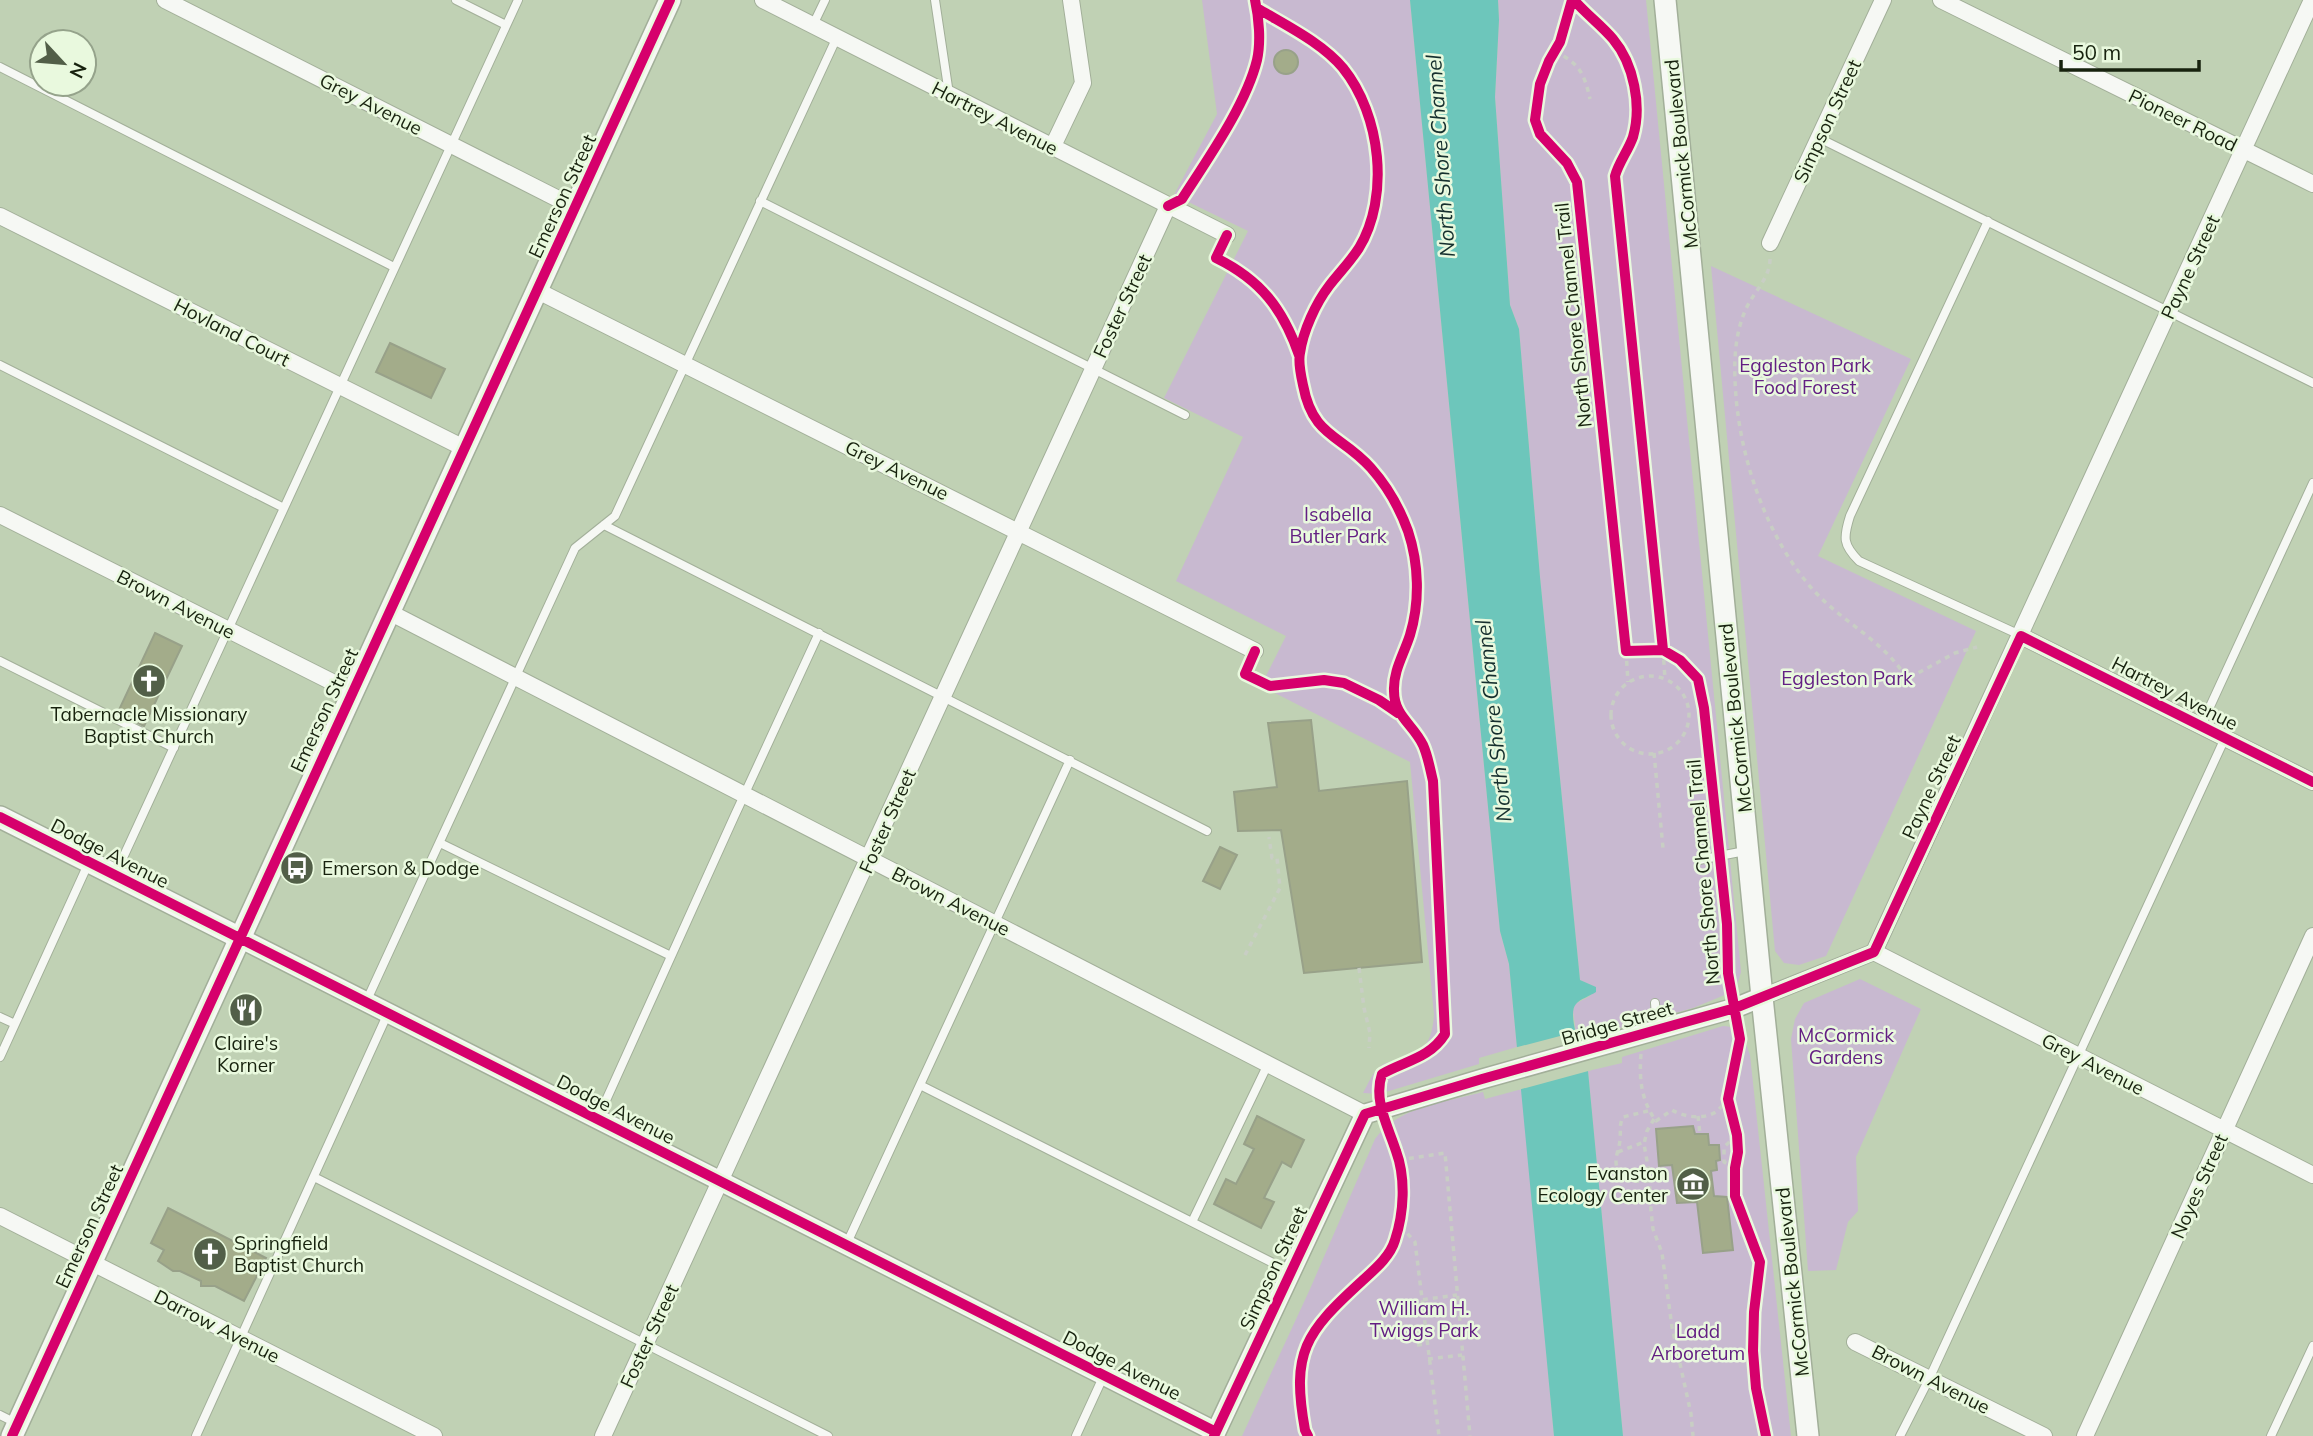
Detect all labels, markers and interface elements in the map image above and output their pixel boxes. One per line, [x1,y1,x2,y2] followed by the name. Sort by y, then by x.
[28,28,98,98] north arrow
[2061,28,2199,72] scale bar
[2072,39,2121,65] text: 50 m
[1420,54,1460,258] water label: North Shore Channel
[1788,55,1866,187] street label: Simpson Street
[1659,58,1703,250] street label: McCormick Boulevard
[64,59,92,82] text: N
[316,68,426,140] street label: Grey Avenue
[928,76,1062,160] street label: Hartrey Avenue
[2125,83,2241,157] street label: Pioneer Road
[523,130,601,262] street label: Emerson Street
[1549,201,1597,429] street label: North Shore Channel Trail
[2155,211,2225,323] street label: Payne Street
[1088,250,1157,362] street label: Foster Street
[170,292,294,372] street label: Hovland Court
[1739,353,1871,399] park label: Eggleston Park Food Forest
[841,435,953,505] street label: Grey Avenue
[1289,502,1387,548] park label: Isabella Butler Park
[113,564,239,644] street label: Brown Avenue
[1469,619,1517,823] water label: North Shore Channel
[1713,622,1757,814] street label: McCormick Boulevard
[285,644,363,776] street label: Emerson Street
[2108,651,2242,735] street label: Hartrey Avenue
[130,662,168,700] church icon: Tabernacle Missionary Baptist Church
[1781,666,1913,690] park label: Eggleston Park
[51,702,247,748] place label: Tabernacle Missionary Baptist Church
[1896,731,1966,843] street label: Payne Street
[1681,758,1725,986] street label: North Shore Channel Trail
[853,765,921,877] street label: Foster Street
[47,813,173,893] street label: Dodge Avenue
[278,849,316,887] bus stop icon: Emerson & Dodge
[322,856,479,880] place label: Emerson & Dodge
[888,861,1014,941] street label: Brown Avenue
[227,991,265,1029] restaurant icon: Claire's Korner
[1558,996,1676,1050] street label: Bridge Street
[1798,1023,1894,1069] park label: McCormick Gardens
[2038,1028,2148,1100] street label: Grey Avenue
[214,1031,278,1077] place label: Claire's Korner
[553,1069,679,1149] street label: Dodge Avenue
[2165,1130,2233,1242] street label: Noyes Street
[50,1160,128,1292] street label: Emerson Street
[1537,1161,1668,1207] place label: Evanston Ecology Center
[1674,1165,1712,1203] museum icon: Evanston Ecology Center
[1770,1186,1814,1378] street label: McCormick Boulevard
[1234,1202,1312,1334] street label: Simpson Street
[234,1231,364,1277] place label: Springfield Baptist Church
[191,1235,229,1273] church icon: Springfield Baptist Church
[615,1280,684,1392] street label: Foster Street
[150,1284,284,1368] street label: Darrow Avenue
[1370,1296,1478,1342] park label: William H. Twiggs Park
[1651,1319,1745,1365] park label: Ladd Arboretum
[1059,1325,1185,1405] street label: Dodge Avenue
[1868,1339,1994,1419] street label: Brown Avenue

